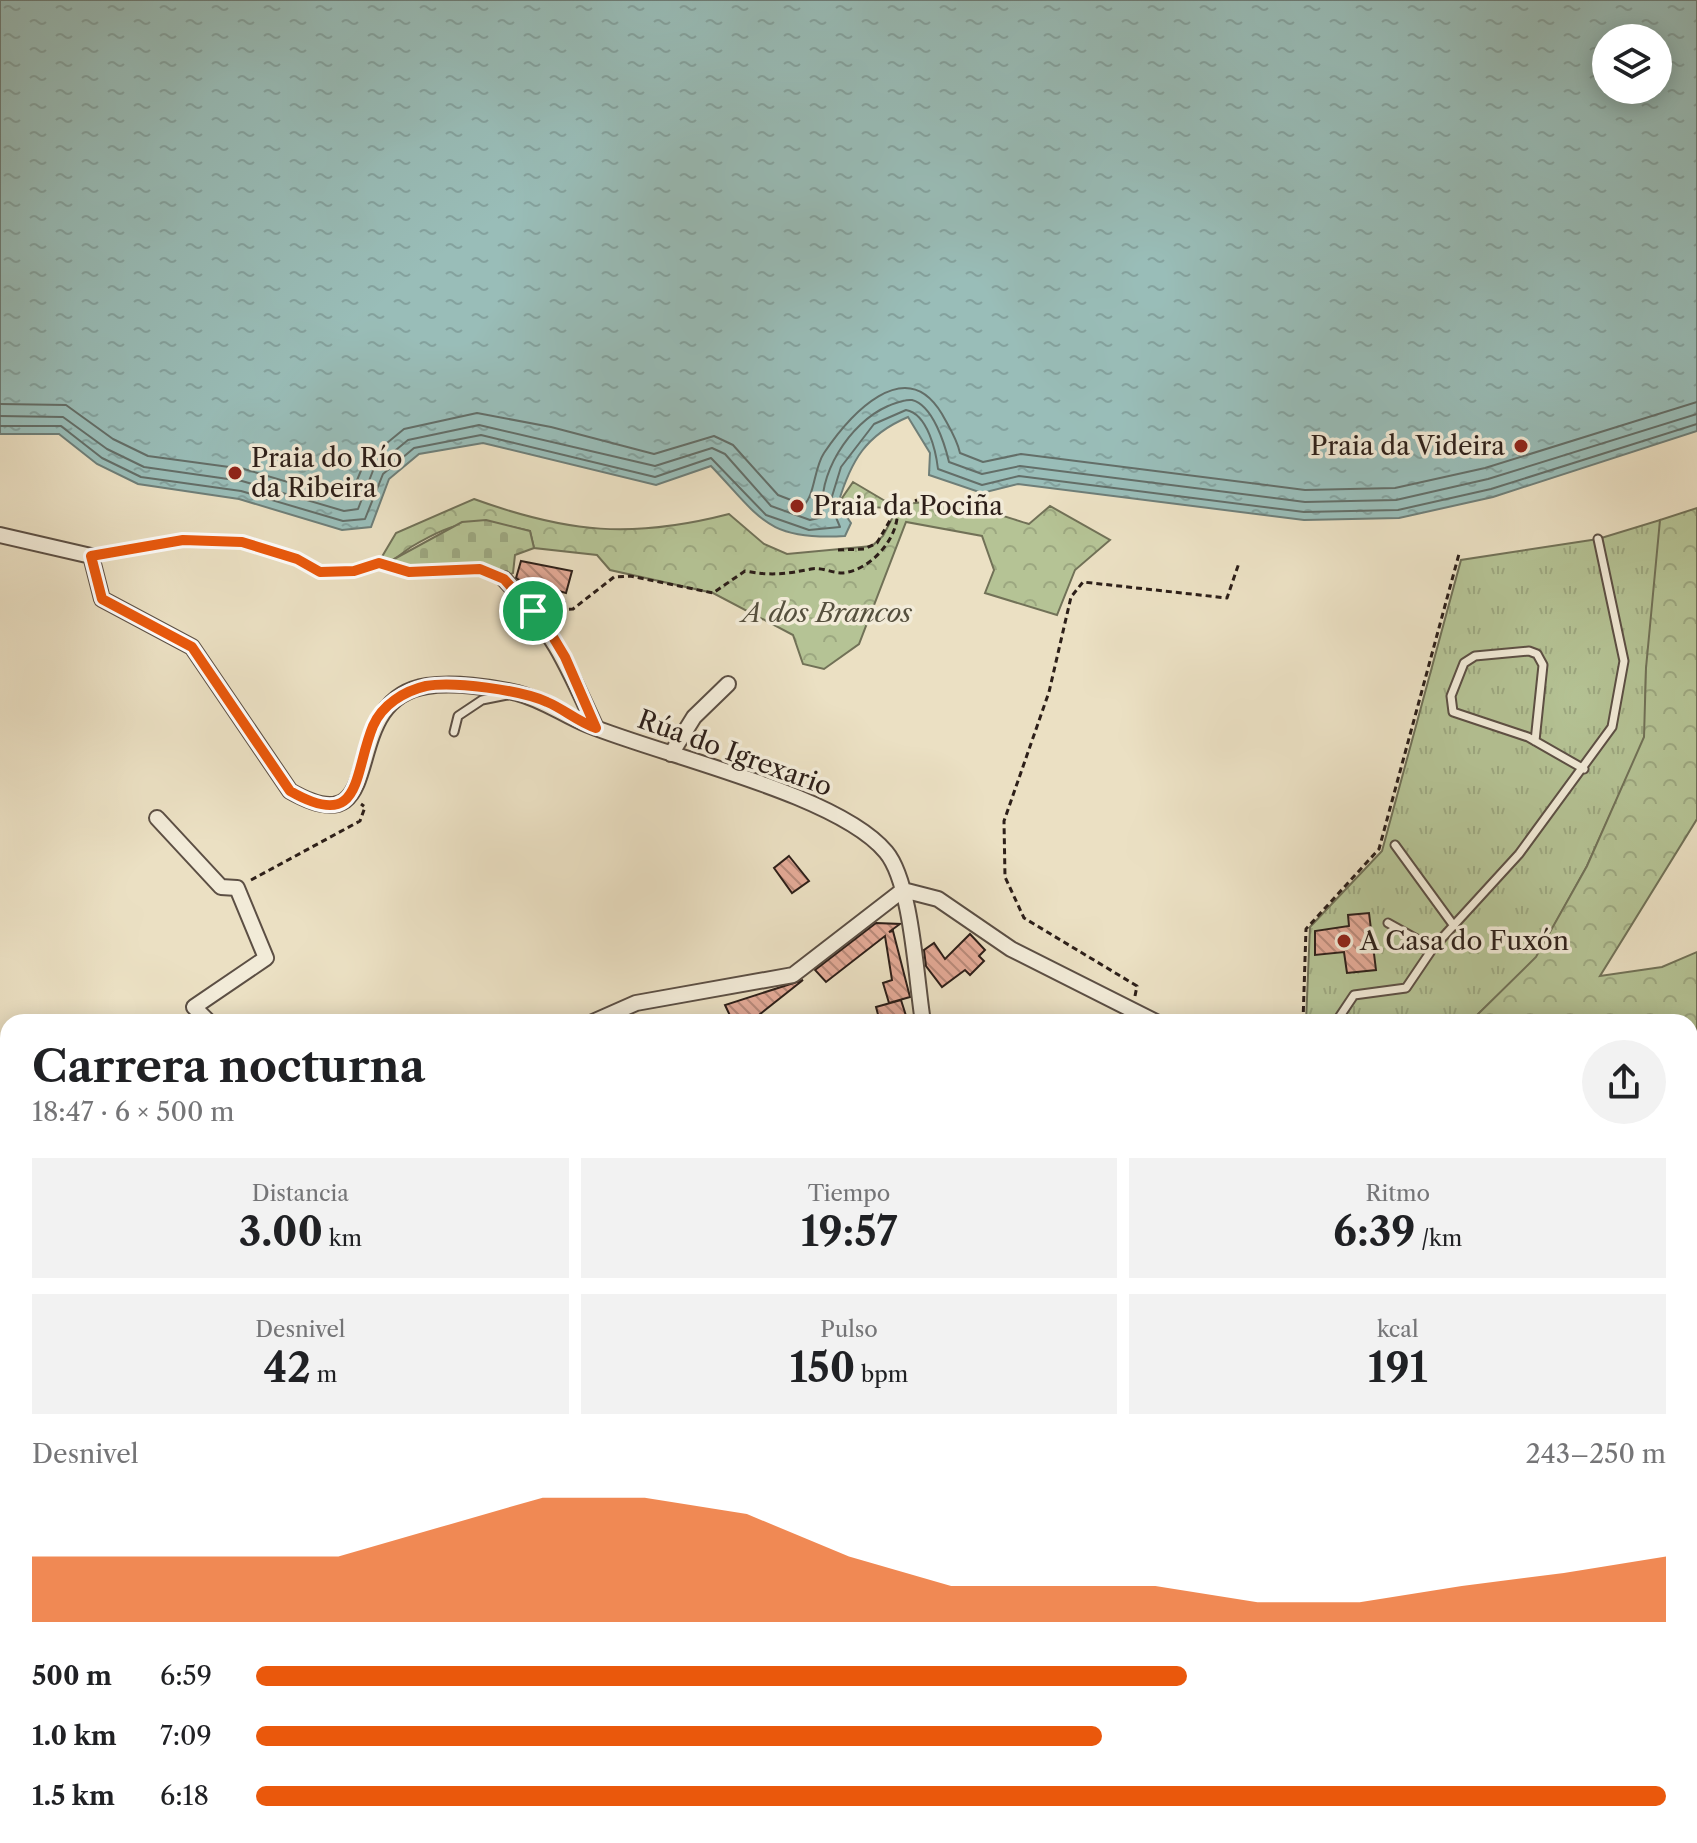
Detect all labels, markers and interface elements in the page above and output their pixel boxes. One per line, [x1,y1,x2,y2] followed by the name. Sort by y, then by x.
[1592,24,1672,104] map controls
[1592,24,1672,104] button: layers
[1310,430,1505,462] place label: Praia da Videira
[1512,437,1530,455] marker: Praia da Videira
[251,442,403,504] place label: Praia do Río da Ribeira
[226,464,244,482] marker: Praia do Río da Ribeira
[813,490,1003,522] place label: Praia da Pociña
[788,497,806,515] marker: Praia da Pociña
[499,577,567,645] pin
[511,589,555,633] icon: arrive
[738,597,913,629] park label: A dos Brancos
[633,703,837,803] street label: Rúa do Igrexario
[1359,925,1569,957] place label: A Casa do Fuxón
[1335,932,1353,950] marker: A Casa do Fuxón
[32,1039,425,1093] text: Carrera nocturna
[1582,1040,1666,1124] button: share
[32,1096,235,1128] text: 18:47 · 6 × 500 m
[252,1180,349,1207] text: Distancia
[808,1180,890,1207] text: Tiempo
[1365,1180,1430,1207] text: Ritmo
[239,1207,323,1256] text: 3.00
[801,1207,897,1256] text: 19:57
[1333,1207,1415,1256] text: 6:39
[323,1225,362,1252] text: km
[1415,1225,1462,1252] text: /km
[255,1316,345,1343] text: Desnivel
[820,1316,878,1343] text: Pulso
[1377,1316,1418,1343] text: kcal
[263,1343,311,1392] text: 42
[790,1343,855,1392] text: 150
[1368,1343,1428,1392] text: 191
[311,1361,337,1388] text: m
[855,1361,908,1388] text: bpm
[32,1438,139,1470] text: Desnivel
[1526,1438,1666,1470] text: 243–250 m
[32,1660,112,1692] text: 500 m
[160,1660,212,1692] text: 6:59
[32,1720,117,1752] text: 1.0 km
[160,1720,212,1752] text: 7:09
[32,1780,115,1812] text: 1.5 km
[160,1780,209,1812] text: 6:18

